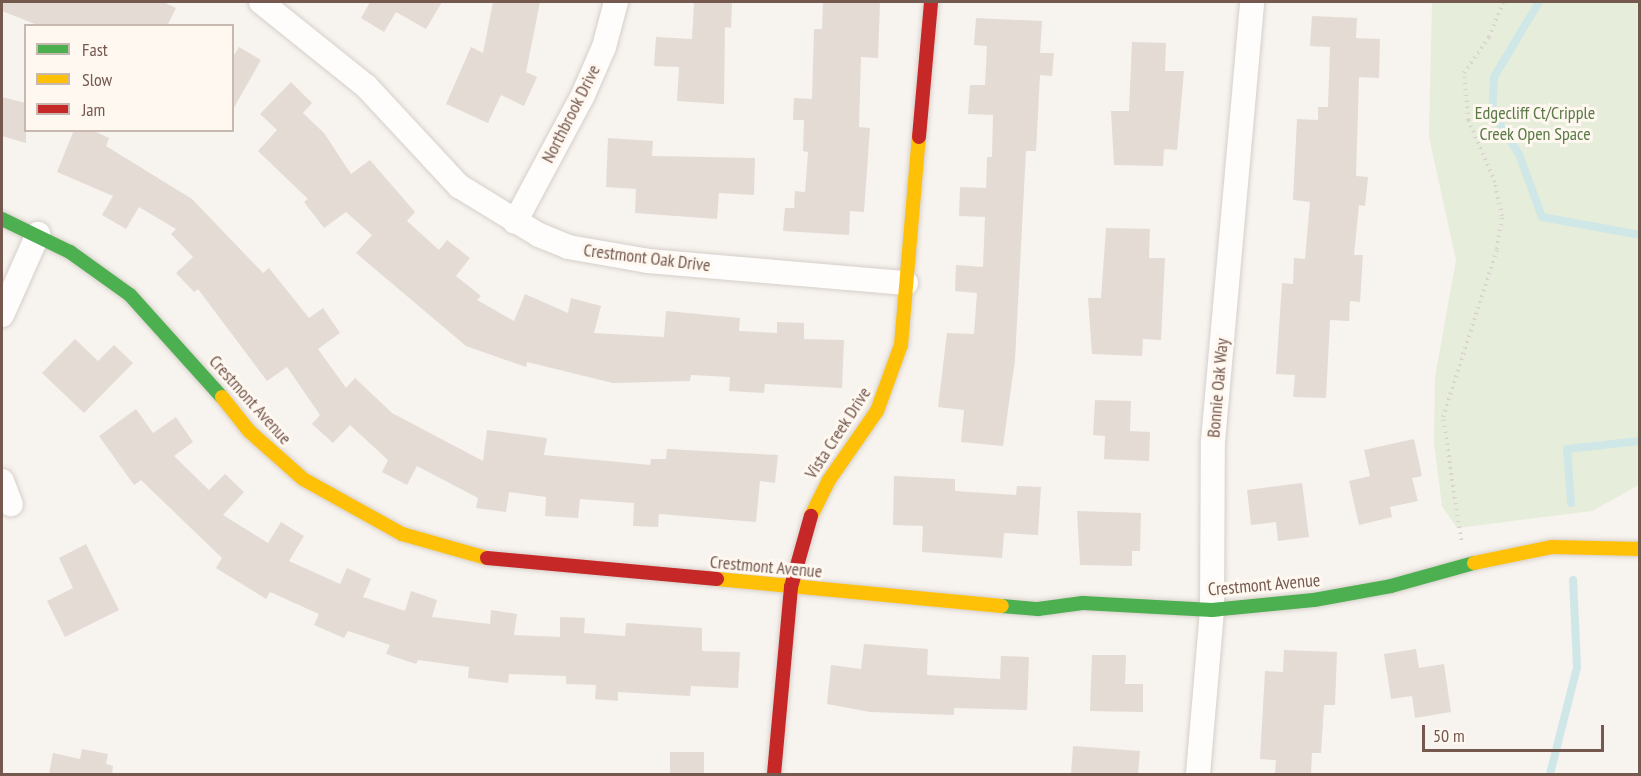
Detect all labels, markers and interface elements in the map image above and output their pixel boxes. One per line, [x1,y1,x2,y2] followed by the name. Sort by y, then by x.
[24,24,234,132] legend
[82,38,108,61] text: Fast
[537,61,605,167] street label: Northbrook Drive
[82,68,112,91] text: Slow
[82,98,105,121] text: Jam
[1475,103,1595,146] park label: Edgecliff Ct/Cripple Creek Open Space
[582,239,712,277] street label: Crestmont Oak Drive
[1203,337,1233,439] street label: Bonnie Oak Way
[204,351,296,449] street label: Crestmont Avenue
[800,383,876,483] street label: Vista Creek Drive
[709,551,823,583] street label: Crestmont Avenue
[1207,569,1321,601] street label: Crestmont Avenue
[1425,713,1606,751] scale bar
[1433,724,1465,747] text: 50 m

